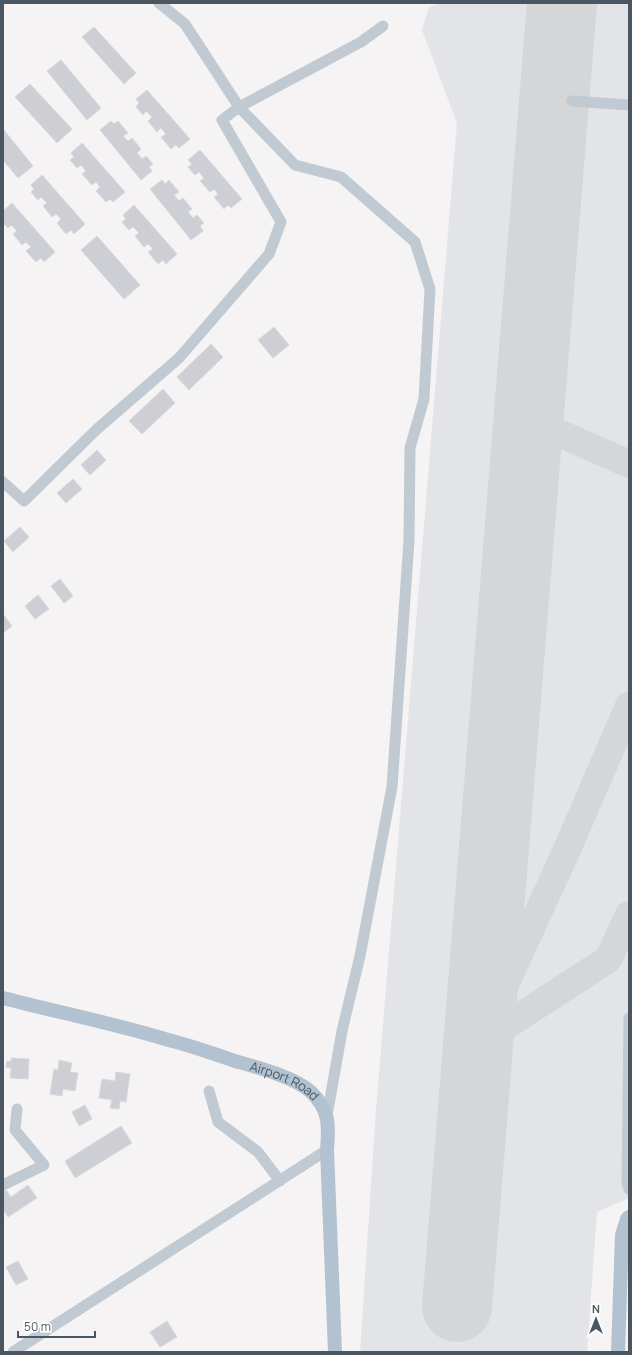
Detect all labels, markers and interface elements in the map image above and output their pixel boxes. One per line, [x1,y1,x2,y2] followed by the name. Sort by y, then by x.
[248,1057,323,1104] street label: Airport Road
[576,1299,616,1339] north arrow
[592,1301,600,1316] text: N
[18,1313,95,1339] scale bar
[24,1318,51,1335] text: 50 m

